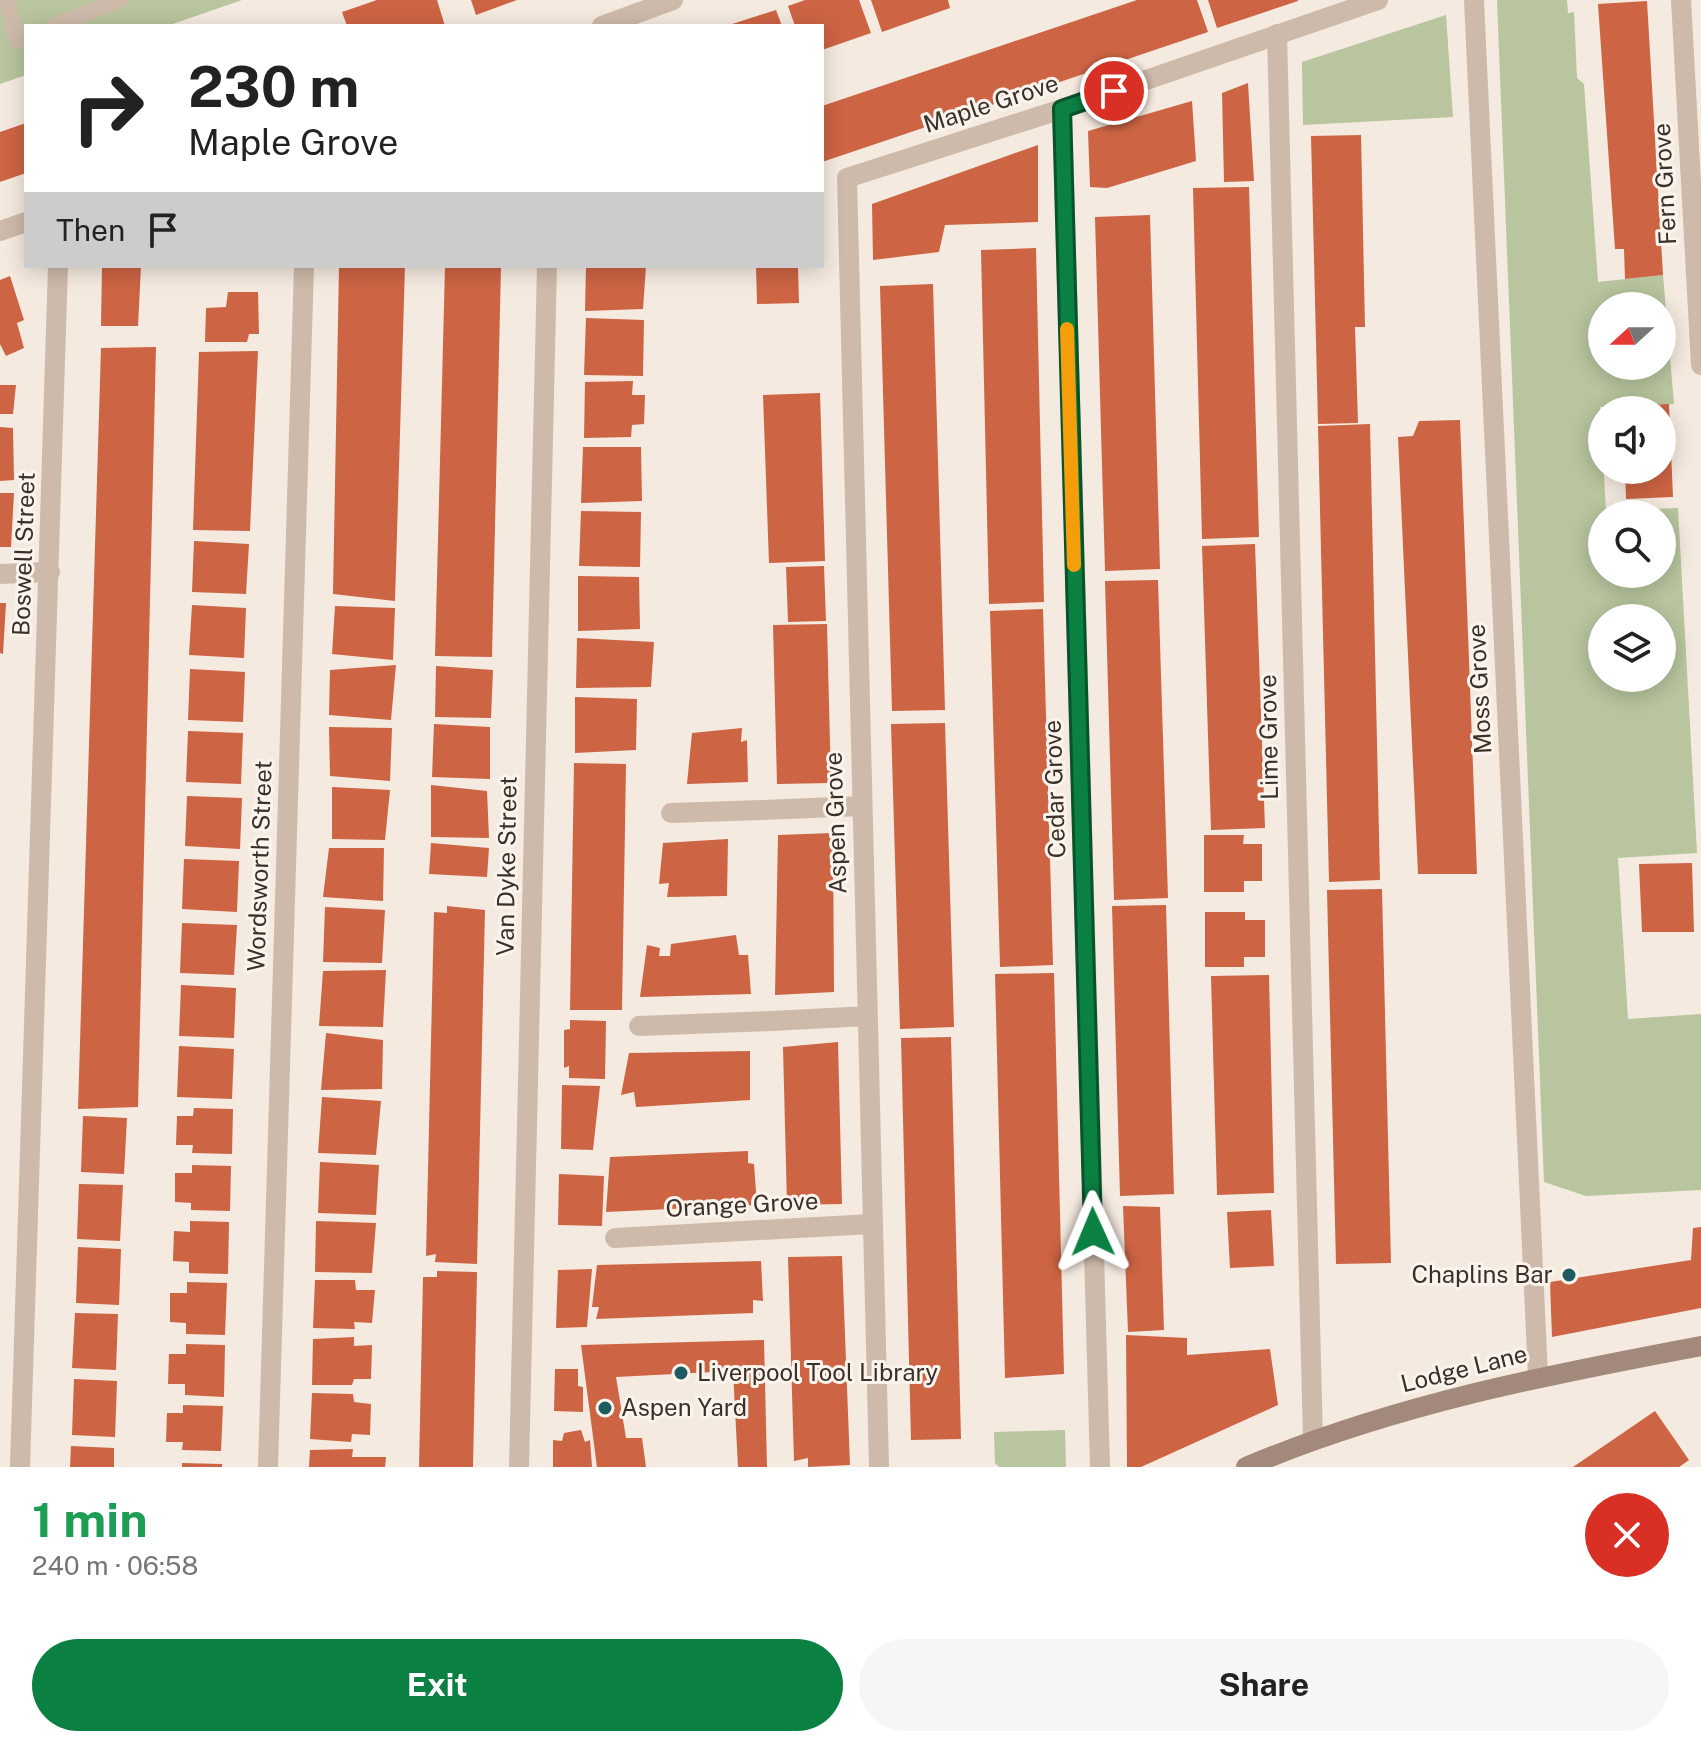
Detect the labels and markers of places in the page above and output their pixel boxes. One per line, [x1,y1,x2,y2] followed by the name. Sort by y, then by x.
[1080,57,1148,125] pin
[1411,1260,1553,1288] place label: Chaplins Bar
[1560,1266,1578,1284] marker: Chaplins Bar
[697,1358,938,1386] place label: Liverpool Tool Library
[672,1364,690,1382] marker: Liverpool Tool Library
[621,1393,747,1421] place label: Aspen Yard
[596,1399,614,1417] marker: Aspen Yard

